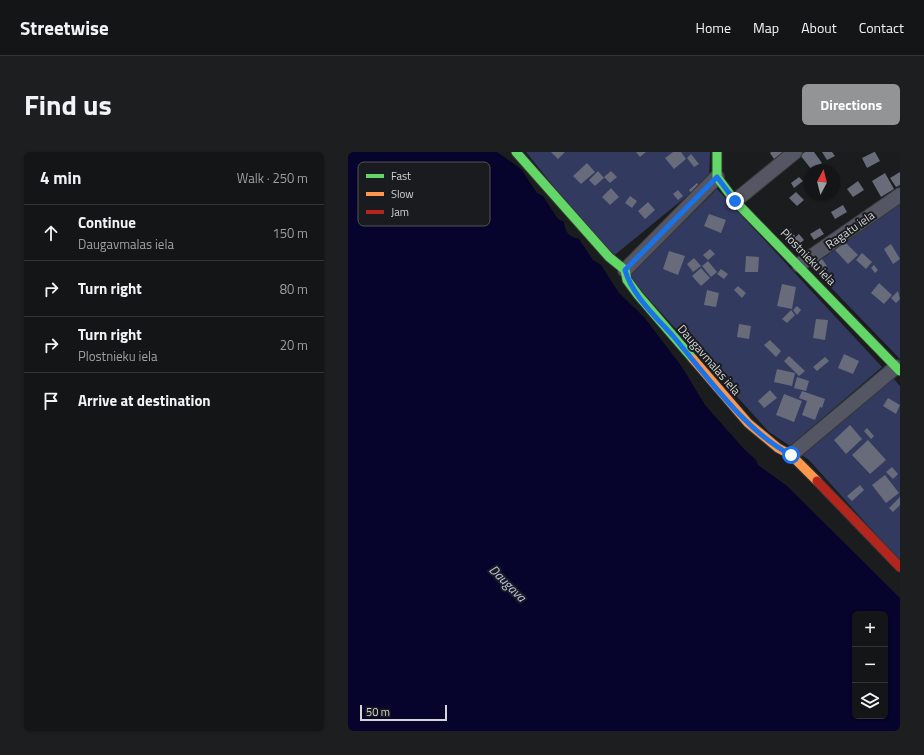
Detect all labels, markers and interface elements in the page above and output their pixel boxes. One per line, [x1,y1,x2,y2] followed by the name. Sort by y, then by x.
[20,13,109,42] text: Streetwise
[696,17,731,38] text: Home
[753,17,779,38] text: Map
[801,17,837,38] text: About
[859,17,904,38] text: Contact
[24,83,112,126] text: Find us
[802,84,900,125] button: Directions
[358,162,490,226] legend
[804,164,840,200] north arrow
[40,165,81,191] text: 4 min
[237,168,308,188] text: Walk · 250 m
[391,168,411,184] text: Fast
[391,186,414,202] text: Slow
[726,192,744,210] route end
[391,204,409,220] text: Jam
[821,206,878,254] street label: Ragatu iela
[78,211,136,234] text: Continue
[40,222,62,244] icon: ahead
[272,223,308,243] text: 150 m
[776,224,841,290] street label: Plostnieku iela
[78,234,174,254] text: Daugavmalas iela
[78,277,142,300] text: Turn right
[40,278,62,300] icon: right
[280,279,308,299] text: 80 m
[673,320,746,399] street label: Daugavmalas iela
[78,323,142,346] text: Turn right
[40,334,62,356] icon: right
[280,335,308,355] text: 20 m
[78,346,158,366] text: Plostnieku iela
[78,389,211,412] text: Arrive at destination
[40,390,62,412] icon: arrive
[782,446,800,464] route start
[485,560,532,607] water label: Daugava
[852,611,888,719] map controls
[852,611,888,647] button: +
[852,647,888,683] button: −
[852,683,888,719] button: layers
[360,703,447,722] scale bar
[366,704,390,720] text: 50 m

